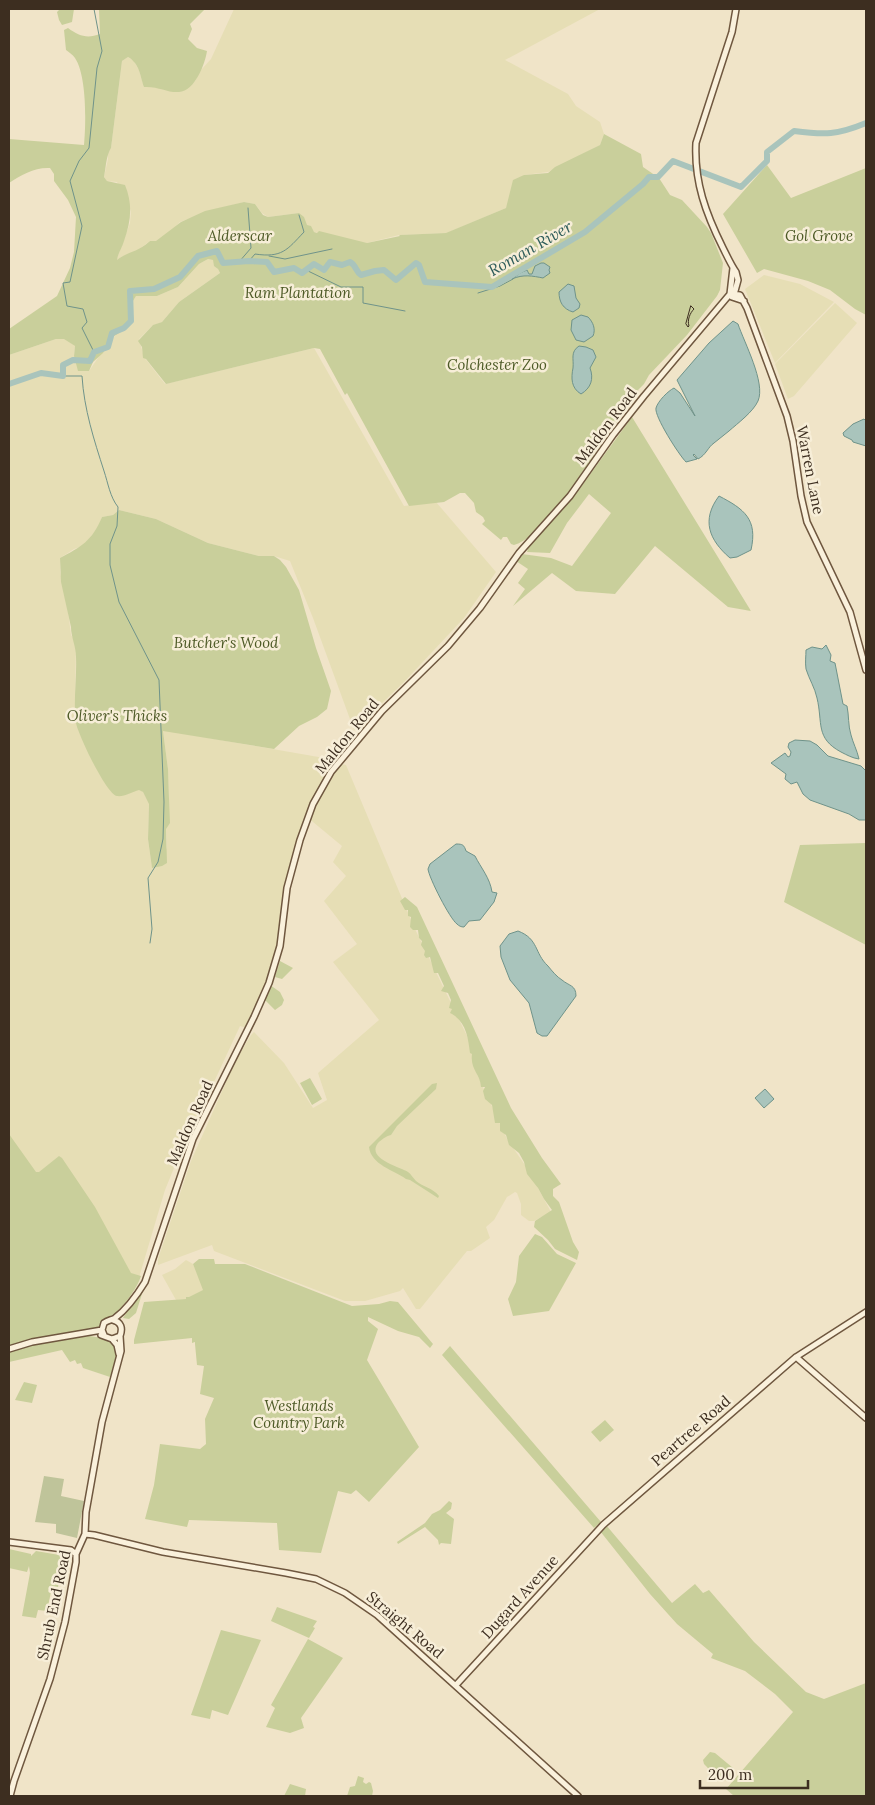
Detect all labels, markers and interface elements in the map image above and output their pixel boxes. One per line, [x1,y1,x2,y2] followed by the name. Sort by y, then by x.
[484,216,576,280] water label: Roman River
[207,226,272,245] park label: Alderscar
[785,226,853,245] park label: Gol Grove
[245,283,352,302] park label: Ram Plantation
[447,355,547,374] park label: Colchester Zoo
[571,384,641,468] street label: Maldon Road
[793,424,828,516] street label: Warren Lane
[174,633,279,652] park label: Butcher's Wood
[311,694,383,777] street label: Maldon Road
[67,706,167,725] park label: Oliver's Thicks
[162,1077,217,1168] street label: Maldon Road
[647,1391,734,1470] street label: Peartree Road
[253,1396,345,1432] park label: Westlands Country Park
[33,1548,74,1662] street label: Shrub End Road
[477,1551,562,1643] street label: Dugard Avenue
[363,1587,448,1662] street label: Straight Road
[700,1758,808,1790] scale bar
[708,1765,752,1784] text: 200 m

